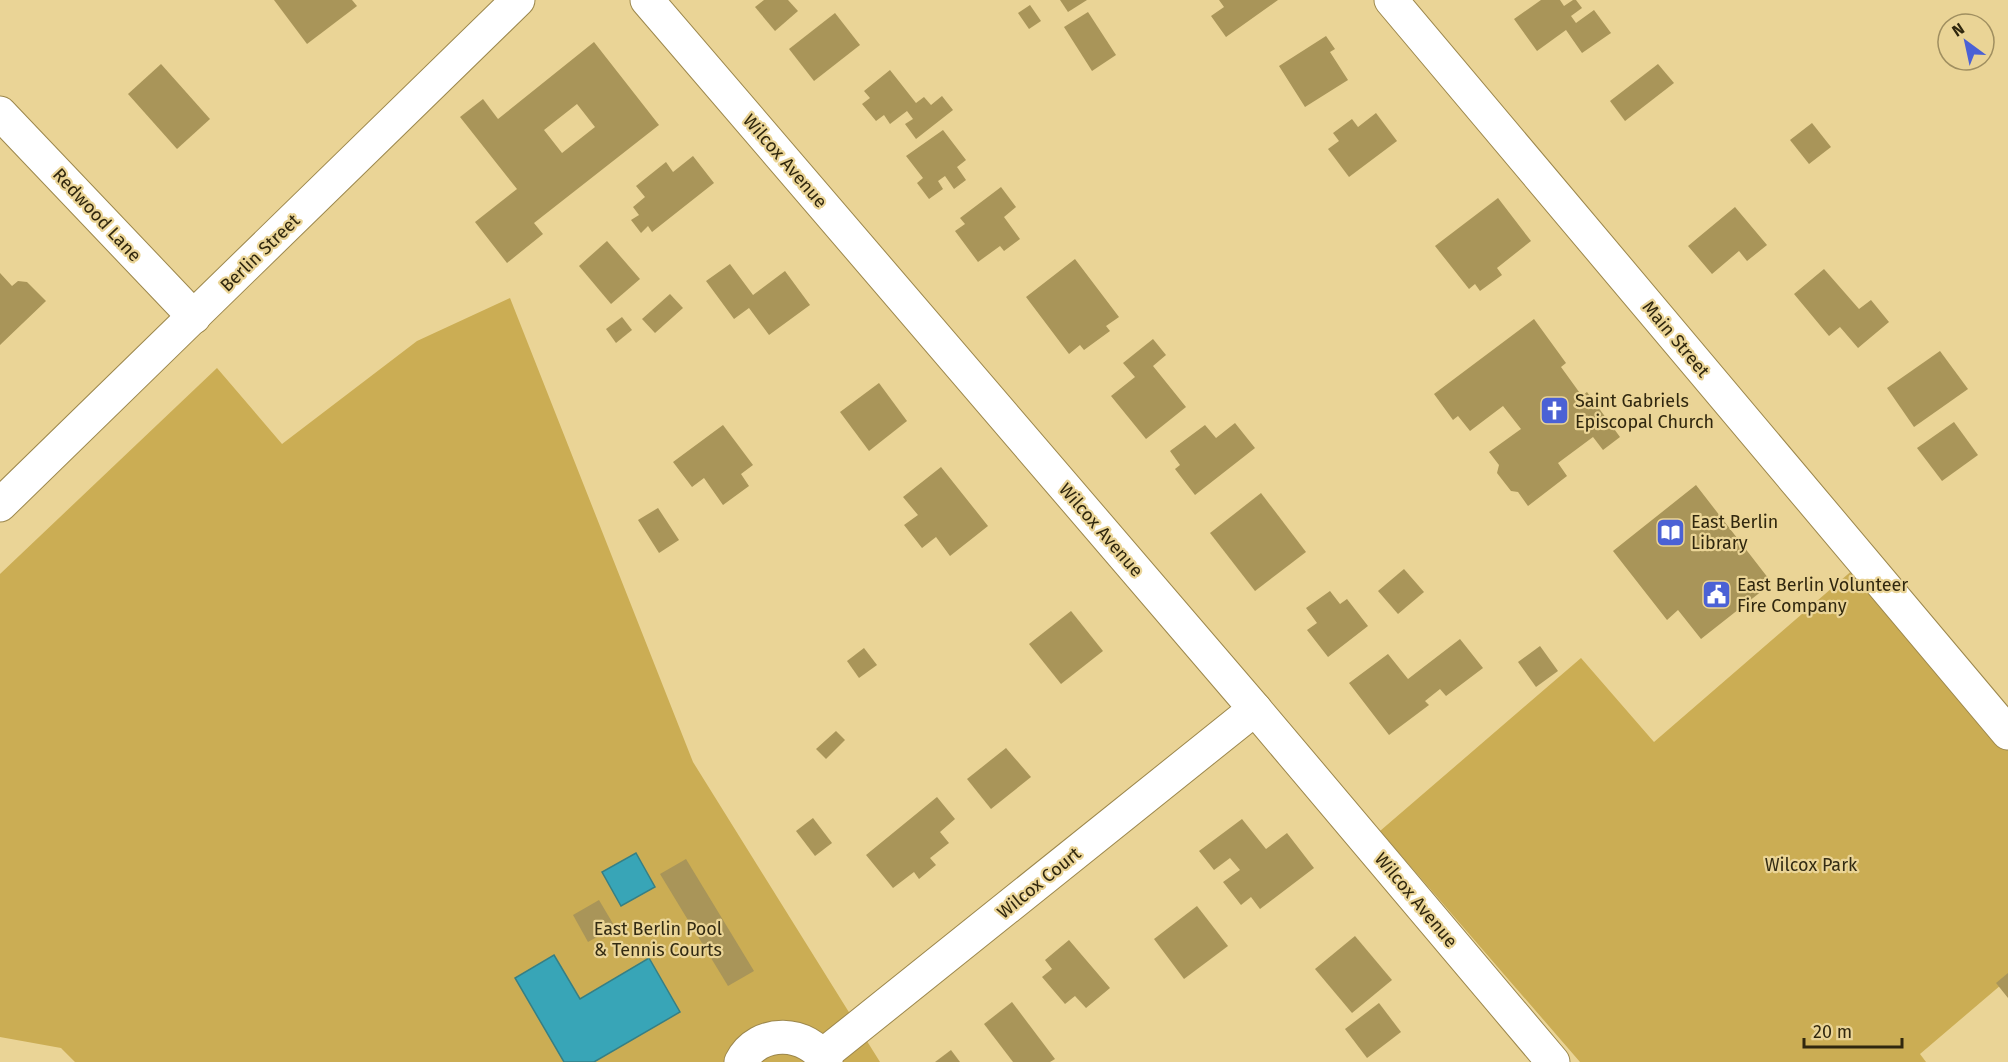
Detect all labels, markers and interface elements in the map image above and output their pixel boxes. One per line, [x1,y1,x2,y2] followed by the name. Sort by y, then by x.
[1936,12,1996,72] north arrow
[1948,19,1968,41] text: N
[738,110,832,212] street label: Wilcox Avenue
[48,164,146,266] street label: Redwood Lane
[216,209,305,296] street label: Berlin Street
[1638,296,1715,382] street label: Main Street
[1575,390,1714,433] place label: Saint Gabriels Episcopal Church
[1538,395,1570,427] church icon: Saint Gabriels Episcopal Church
[1054,479,1148,581] street label: Wilcox Avenue
[1691,511,1778,554] place label: East Berlin Library
[1654,516,1686,548] library icon: East Berlin Library
[1737,574,1908,617] place label: East Berlin Volunteer Fire Company
[1700,579,1732,611] public building icon: East Berlin Volunteer Fire Company
[993,842,1086,923] street label: Wilcox Court
[1370,848,1462,952] street label: Wilcox Avenue
[1765,854,1858,876] park label: Wilcox Park
[594,918,722,961] park label: East Berlin Pool & Tennis Courts
[1804,1011,1902,1049] scale bar
[1813,1021,1852,1043] text: 20 m

